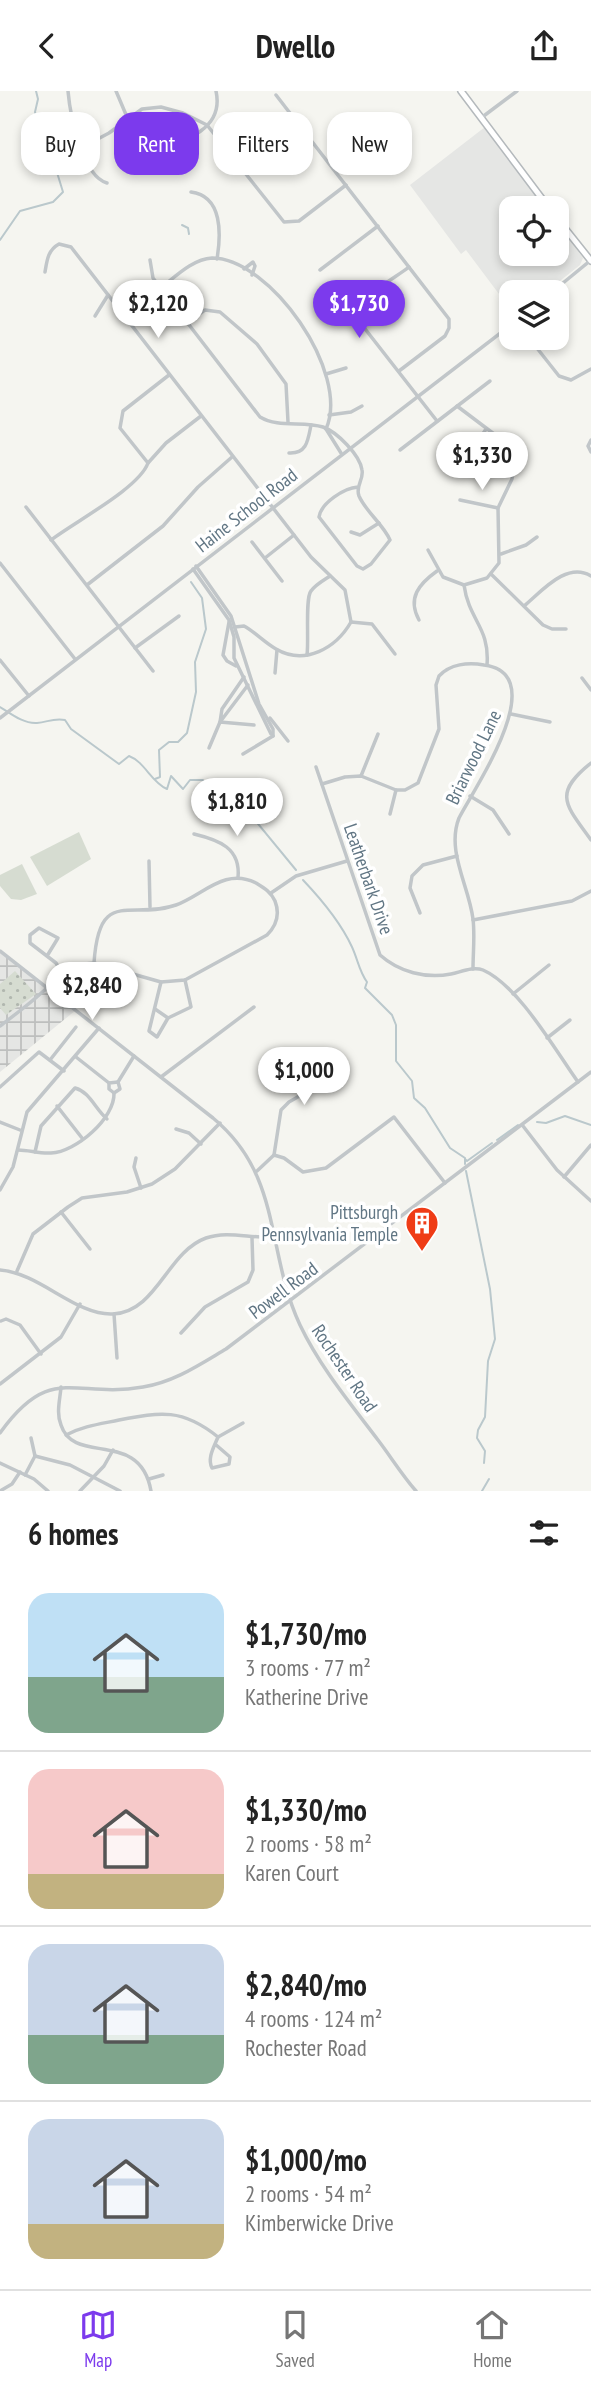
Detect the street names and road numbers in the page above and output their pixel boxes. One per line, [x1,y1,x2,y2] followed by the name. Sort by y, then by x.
[190,463,302,557] street label: Haine School Road
[440,706,506,808] street label: Briarwood Lane
[339,820,399,938] street label: Leatherbark Drive
[244,1256,322,1324] street label: Powell Road
[307,1320,383,1416] street label: Rochester Road

